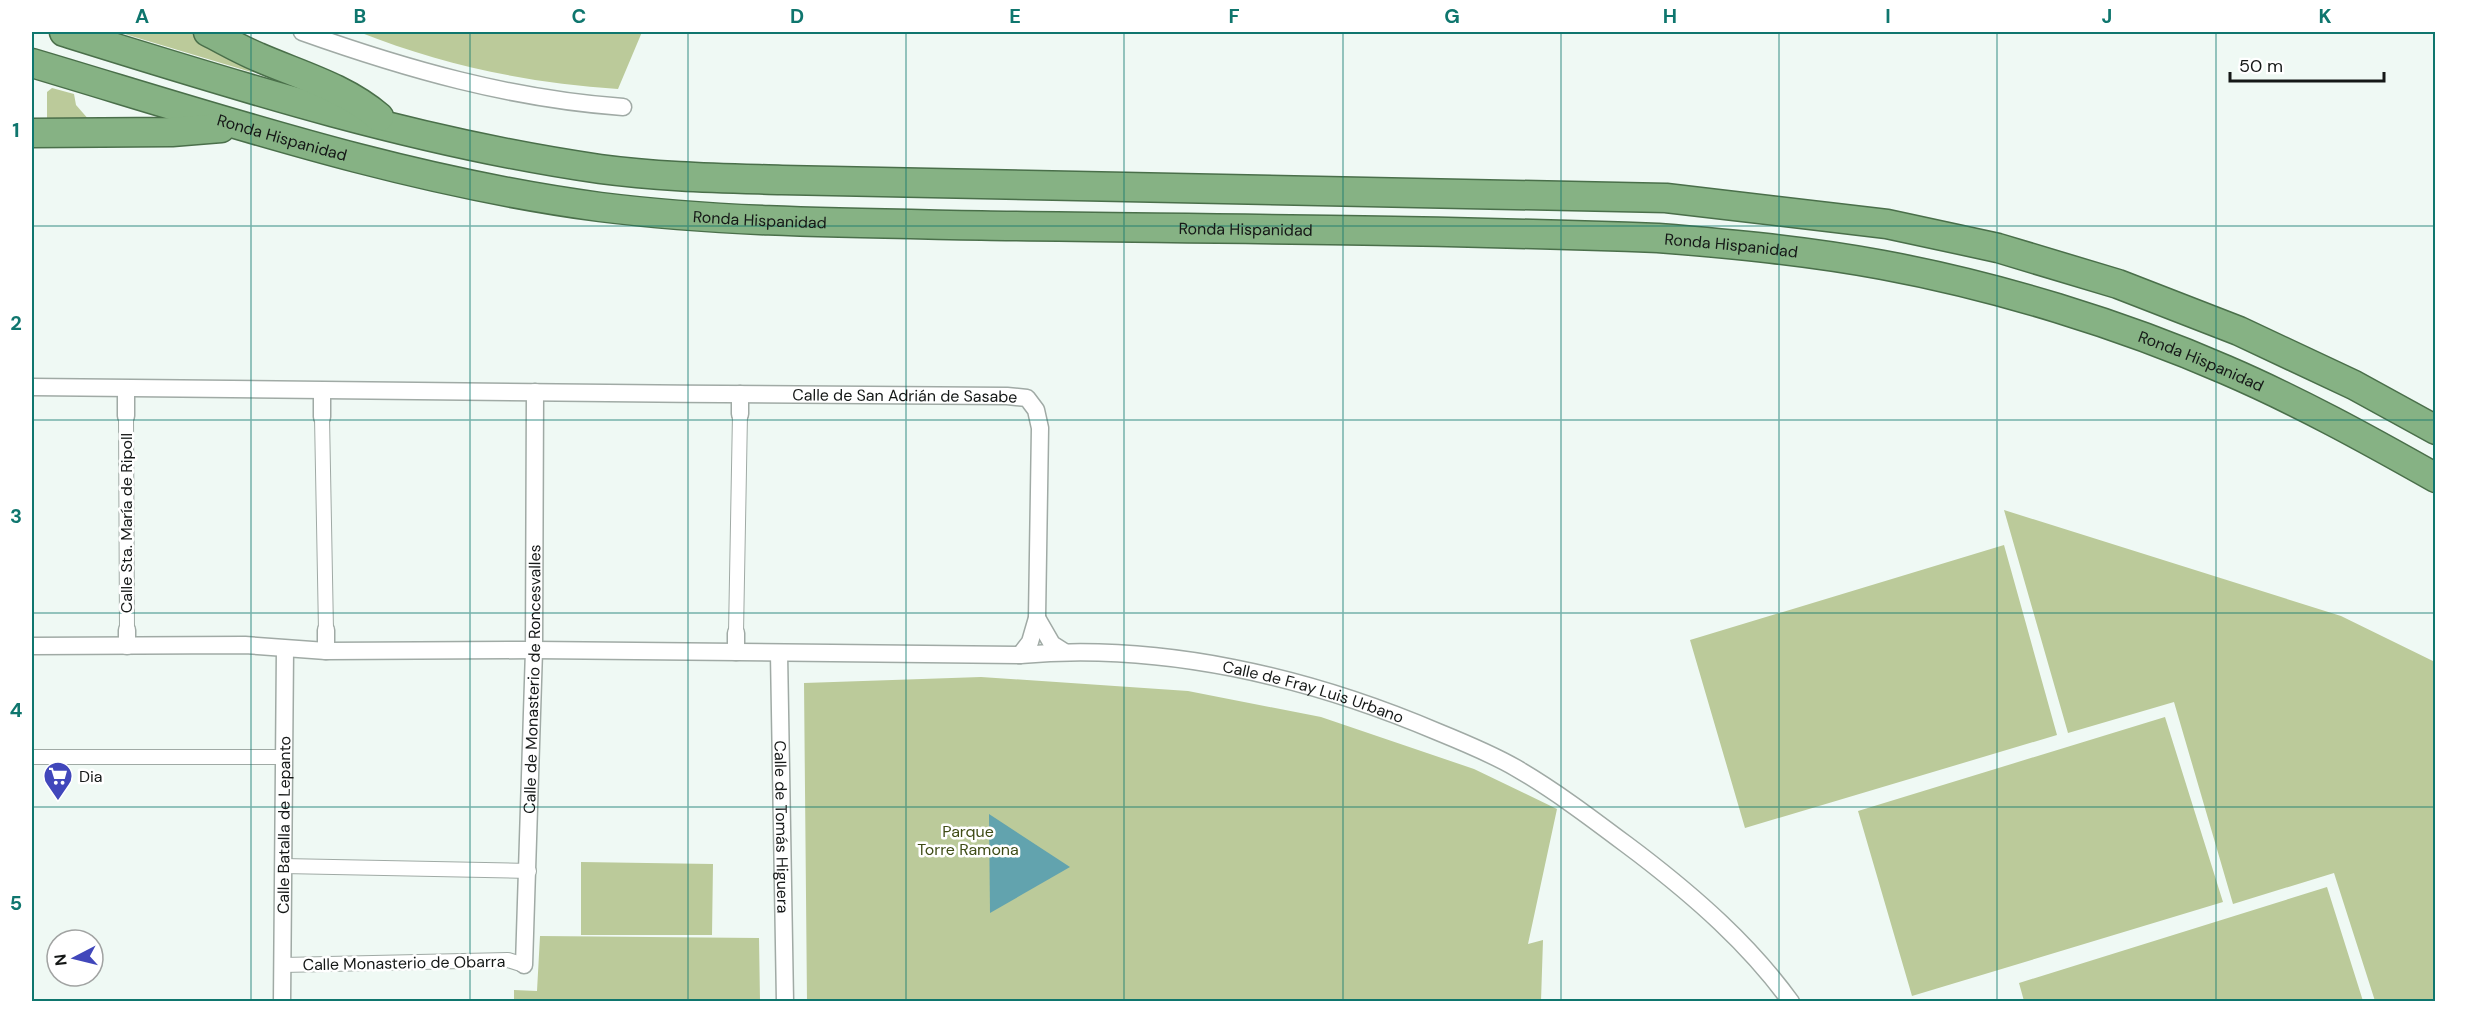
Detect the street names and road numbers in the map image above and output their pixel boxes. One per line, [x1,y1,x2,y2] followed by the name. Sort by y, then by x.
[215,109,349,165] street label: Ronda Hispanidad
[692,206,827,233] street label: Ronda Hispanidad
[1178,218,1313,240] street label: Ronda Hispanidad
[1664,228,1799,262] street label: Ronda Hispanidad
[2135,325,2267,396] street label: Ronda Hispanidad
[792,384,1018,407] street label: Calle de San Adrián de Sasabe
[116,433,137,613] street label: Calle Sta. María de Ripoll
[518,544,545,814] street label: Calle de Monasterio de Roncesvalles
[1221,656,1407,728] street label: Calle de Fray Luis Urbano
[272,736,295,914] street label: Calle Batalla de Lepanto
[770,740,794,914] street label: Calle de Tomás Higuera
[302,951,506,975] street label: Calle Monasterio de Obarra

